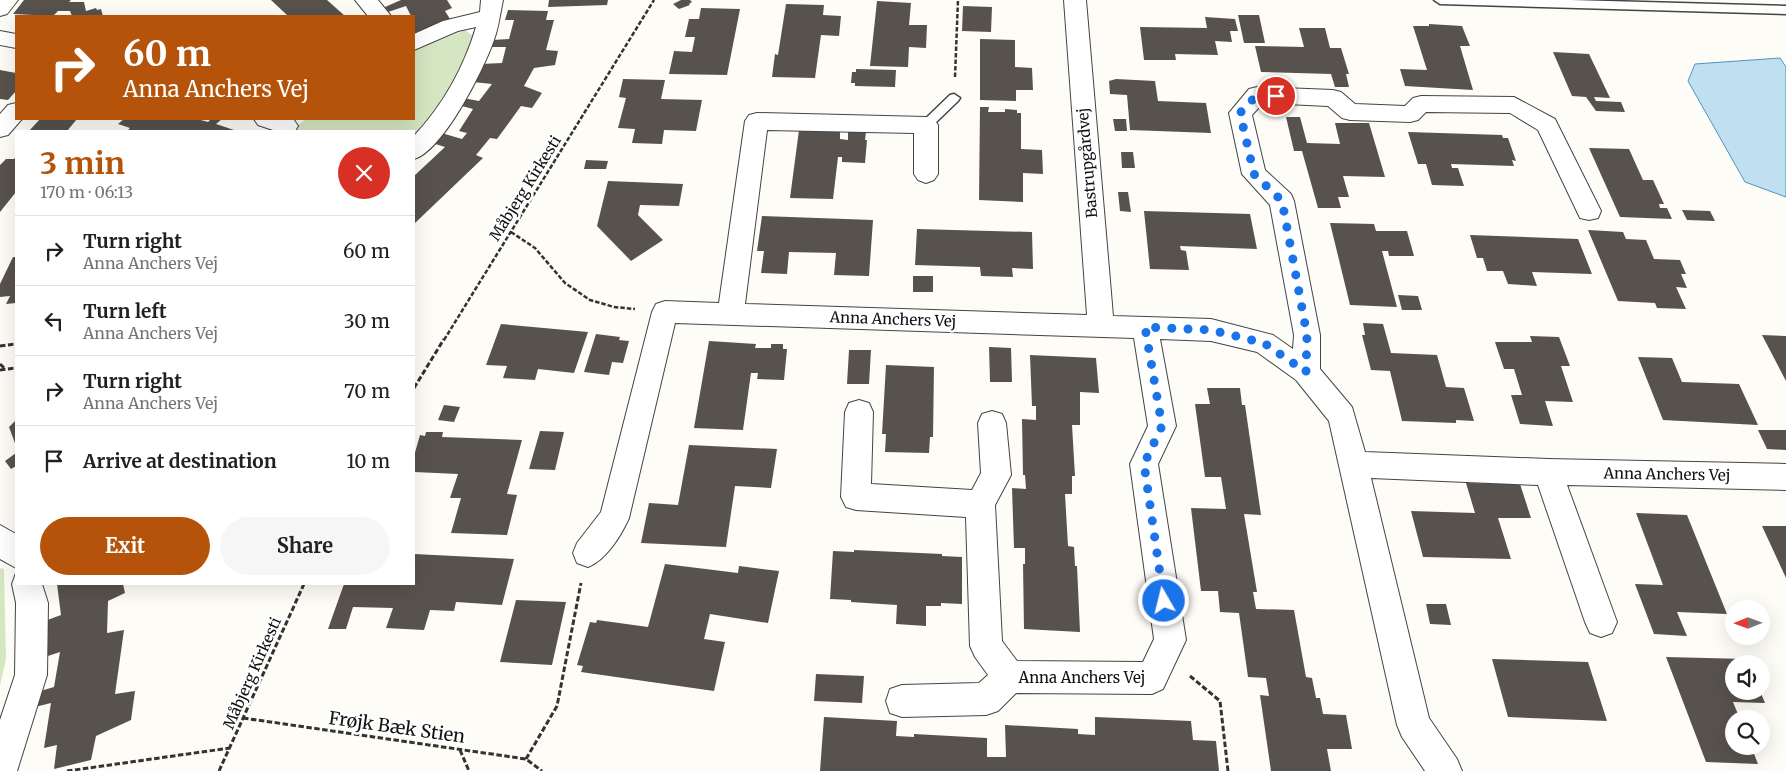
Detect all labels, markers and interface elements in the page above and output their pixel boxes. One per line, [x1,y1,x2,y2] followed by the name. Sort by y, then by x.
[123,32,211,76] text: 60 m
[40,35,105,100] icon: right
[123,75,309,103] text: Anna Anchers Vej
[1255,75,1297,117] pin
[1262,82,1290,110] icon: arrive
[1073,107,1101,219] street label: Bastrupgårdvej
[485,132,565,244] street label: Måbjerg Kirkesti
[40,144,125,182] text: 3 min
[338,147,390,199] button: close
[40,182,133,202] text: 170 m · 06:13
[83,229,182,253] text: Turn right
[40,237,68,265] icon: right
[343,239,390,263] text: 60 m
[83,253,218,273] text: Anna Anchers Vej
[83,299,167,323] text: Turn left
[40,307,68,335] icon: left
[828,307,957,331] street label: Anna Anchers Vej
[344,309,390,333] text: 30 m
[83,323,218,343] text: Anna Anchers Vej
[83,369,182,393] text: Turn right
[40,377,68,405] icon: right
[344,379,390,403] text: 70 m
[83,393,218,413] text: Anna Anchers Vej
[40,447,68,475] icon: arrive
[83,449,277,473] text: Arrive at destination
[347,449,390,473] text: 10 m
[1602,463,1731,485] street label: Anna Anchers Vej
[40,517,210,575] button: Exit
[220,517,390,575] button: Share
[1137,574,1189,626] position arrow
[1725,600,1770,645] north arrow
[1725,600,1770,755] map controls
[219,614,285,732] street label: Måbjerg Kirkesti
[1725,655,1770,700] button: sound
[1018,668,1145,687] street label: Anna Anchers Vej
[327,706,467,748] street label: Frøjk Bæk Stien
[1725,710,1770,755] button: search

